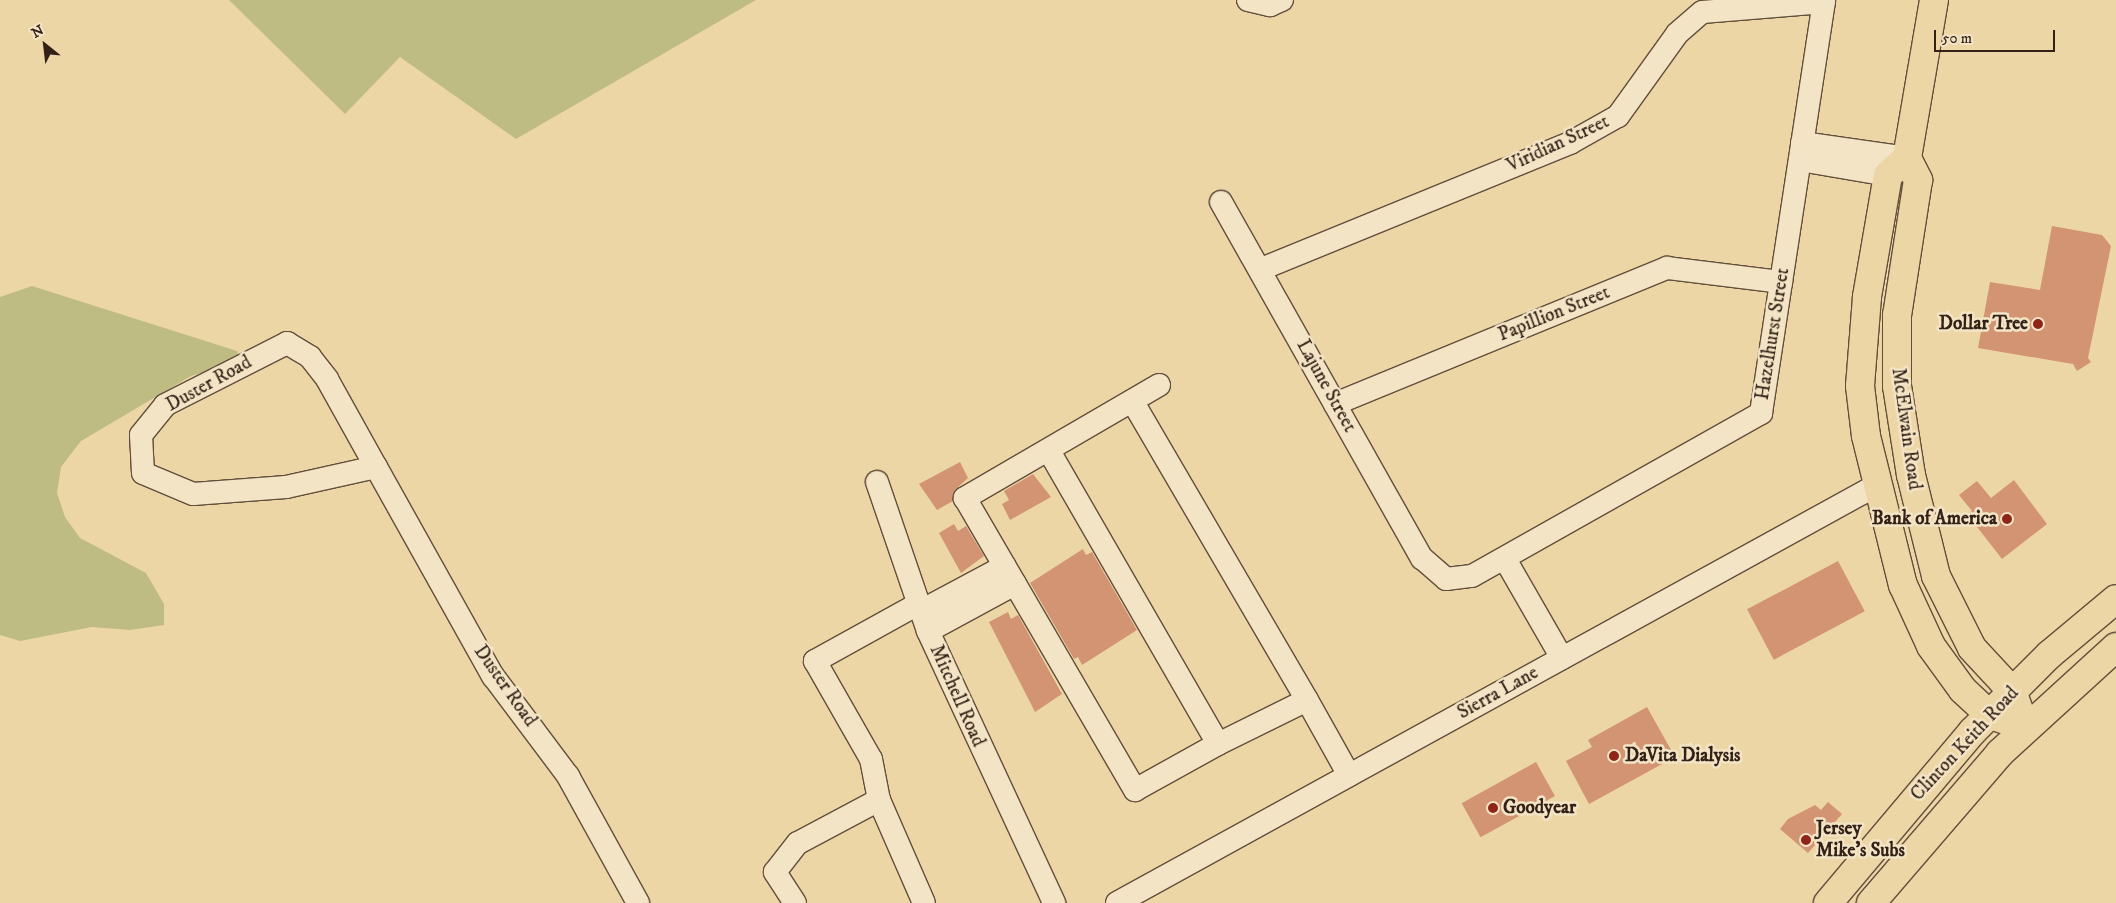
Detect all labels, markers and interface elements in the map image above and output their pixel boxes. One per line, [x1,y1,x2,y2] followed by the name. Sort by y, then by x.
[20,20,70,70] north arrow
[1936,20,2057,52] scale bar
[28,21,47,43] text: N
[1942,29,1972,48] text: 50 m
[1503,110,1613,178] street label: Viridian Street
[1751,266,1795,402] street label: Hazelhurst Street
[1495,281,1613,347] street label: Papillion Street
[1939,313,2028,335] place label: Dollar Tree
[2032,318,2044,330] marker: Dollar Tree
[1291,336,1361,436] street label: Lajune Street
[162,351,256,417] street label: Duster Road
[1886,367,1926,491] street label: McElwain Road
[1872,508,1997,530] place label: Bank of America
[2001,513,2013,525] marker: Bank of America
[469,641,541,731] street label: Duster Road
[924,642,990,750] street label: Mitchell Road
[1454,662,1542,724] street label: Sierra Lane
[1906,682,2024,806] street label: Clinton Keith Road
[1625,745,1740,767] place label: DaVita Dialysis
[1607,749,1621,763] marker: DaVita Dialysis
[1503,797,1576,819] place label: Goodyear
[1487,802,1499,814] marker: Goodyear
[1816,818,1905,862] place label: Jersey Mike's Subs
[1800,834,1812,846] marker: Jersey Mike's Subs

